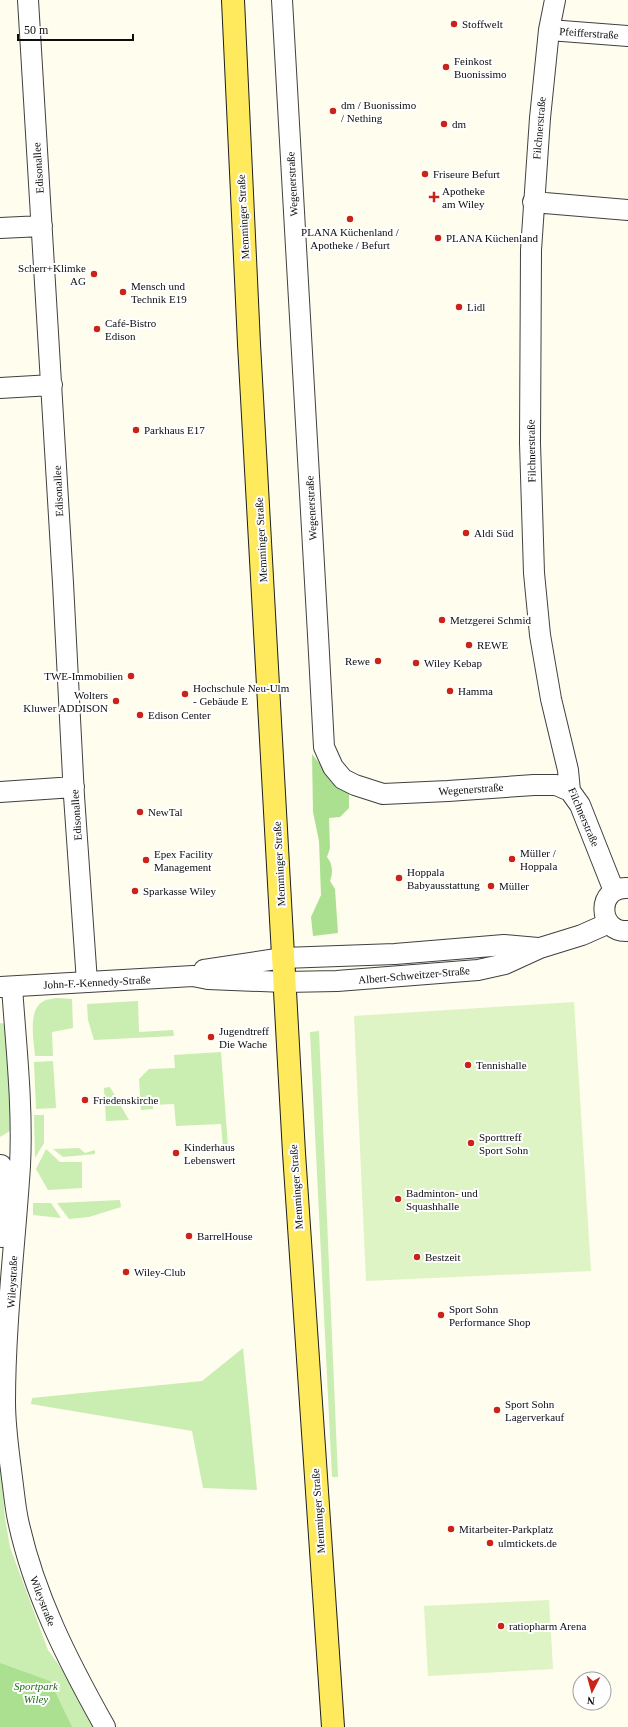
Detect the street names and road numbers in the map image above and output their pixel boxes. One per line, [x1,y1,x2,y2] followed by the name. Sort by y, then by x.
[559,25,619,41] street label: Pfeifferstraße
[530,96,548,160] street label: Filchnerstraße
[30,142,46,194] street label: Edisonallee
[284,151,300,217] street label: Wegenerstraße
[235,174,251,260] street label: Memminger Straße
[524,419,538,483] street label: Filchnerstraße
[51,465,65,517] street label: Edisonallee
[303,475,319,541] street label: Wegenerstraße
[253,497,269,583] street label: Memminger Straße
[438,781,504,797] street label: Wegenerstraße
[566,786,602,848] street label: Filchnerstraße
[68,789,84,841] street label: Edisonallee
[271,821,287,907] street label: Memminger Straße
[358,964,471,986] street label: Albert-Schweitzer-Straße
[43,973,151,991] street label: John-F.-Kennedy-Straße
[287,1144,305,1230] street label: Memminger Straße
[5,1255,19,1309] street label: Wileystraße
[309,1468,327,1554] street label: Memminger Straße
[28,1574,58,1628] street label: Wileystraße

